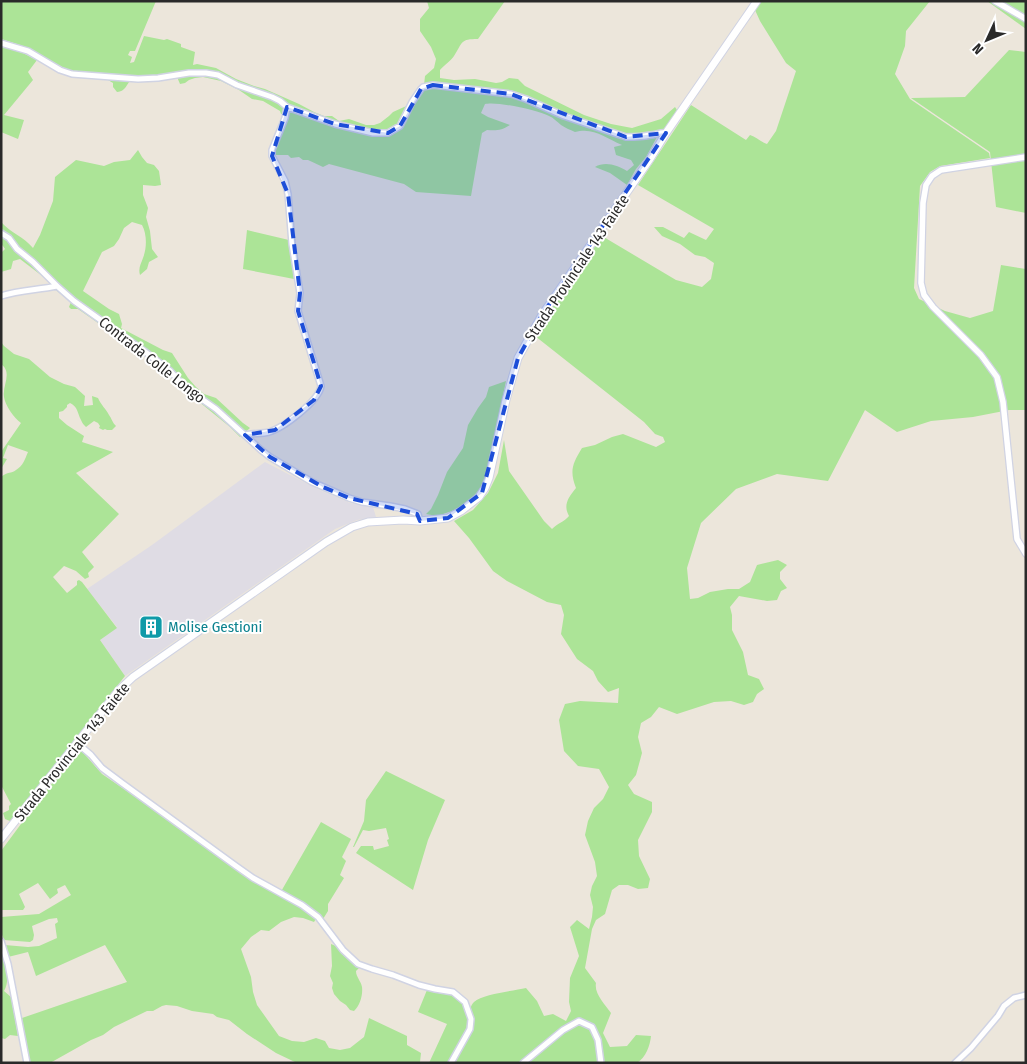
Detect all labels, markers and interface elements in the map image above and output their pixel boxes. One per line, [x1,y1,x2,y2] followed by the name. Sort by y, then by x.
[962,15,1012,65] north arrow
[969,40,987,58] text: N
[521,191,633,345] street label: Strada Provinciale 143 Faiete
[95,313,209,407] street label: Contrada Colle Longo
[138,614,164,640] building icon: Molise Gestioni
[168,618,262,636] place label: Molise Gestioni
[10,679,134,825] street label: Strada Provinciale 143 Faiete

